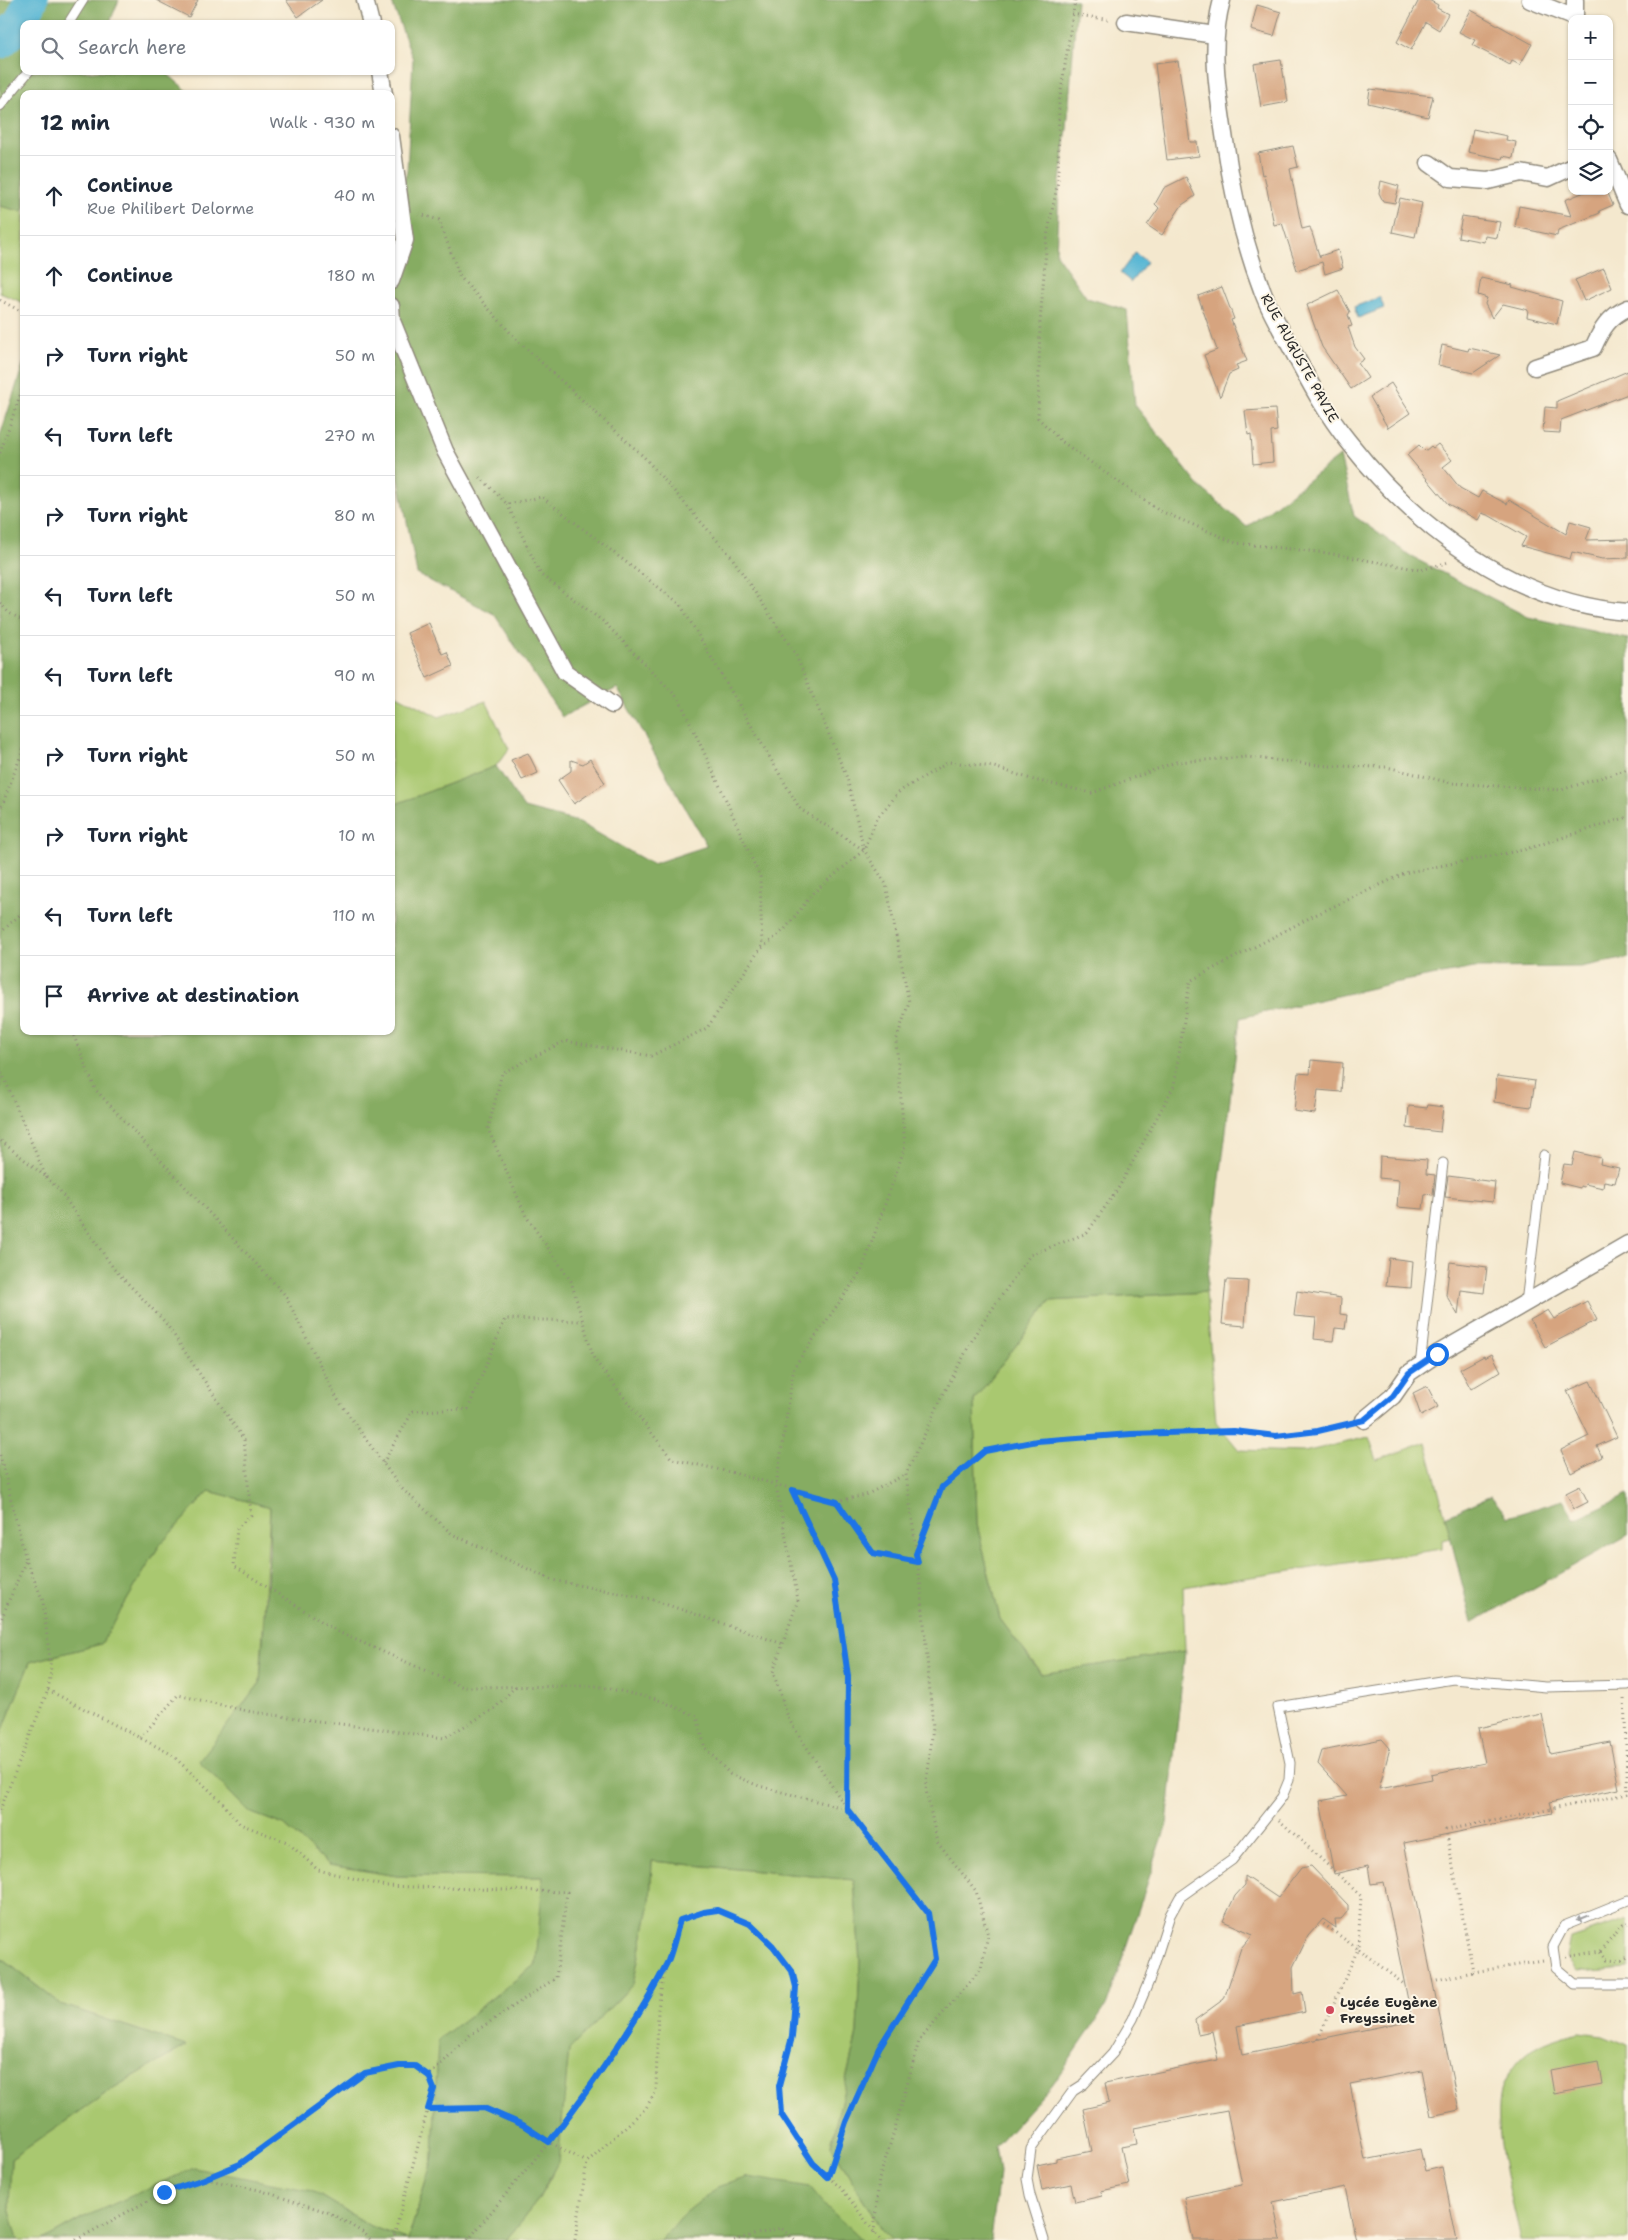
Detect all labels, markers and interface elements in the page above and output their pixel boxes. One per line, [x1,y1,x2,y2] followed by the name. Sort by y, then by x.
[1568,15,1613,195] map controls
[1568,15,1613,60] button: +
[20,20,395,75] search box
[38,34,66,62] icon: search
[78,35,187,60] text: Search here
[1568,60,1613,105] button: −
[1568,105,1613,150] button: locate
[40,109,110,137] text: 12 min
[269,112,375,133] text: Walk · 930 m
[1568,150,1613,195] button: layers
[87,173,173,198] text: Continue
[40,182,68,210] icon: ahead
[333,185,375,206] text: 40 m
[87,198,254,219] text: Rue Philibert Delorme
[40,262,68,290] icon: ahead
[87,263,173,288] text: Continue
[327,265,375,286] text: 180 m
[1257,290,1343,426] street label: RUE AUGUSTE PAVIE
[40,342,68,370] icon: right
[87,343,188,368] text: Turn right
[335,345,375,366] text: 50 m
[40,422,68,450] icon: left
[87,423,173,448] text: Turn left
[324,425,375,446] text: 270 m
[40,502,68,530] icon: right
[87,503,188,528] text: Turn right
[334,505,375,526] text: 80 m
[40,582,68,610] icon: left
[87,583,173,608] text: Turn left
[335,585,375,606] text: 50 m
[40,662,68,690] icon: left
[87,663,173,688] text: Turn left
[334,665,375,686] text: 90 m
[40,742,68,770] icon: right
[87,743,188,768] text: Turn right
[335,745,375,766] text: 50 m
[40,822,68,850] icon: right
[87,823,188,848] text: Turn right
[338,825,375,846] text: 10 m
[40,902,68,930] icon: left
[87,903,173,928] text: Turn left
[332,905,375,926] text: 110 m
[40,982,68,1010] icon: arrive
[87,983,299,1008] text: Arrive at destination
[1426,1343,1449,1366] route start
[1575,1914,1590,1922] one-way arrow
[1340,1993,1437,2027] place label: Lycée Eugène Freyssinet
[1324,2004,1336,2016] marker: Lycée Eugène Freyssinet
[153,2181,176,2204] route end

